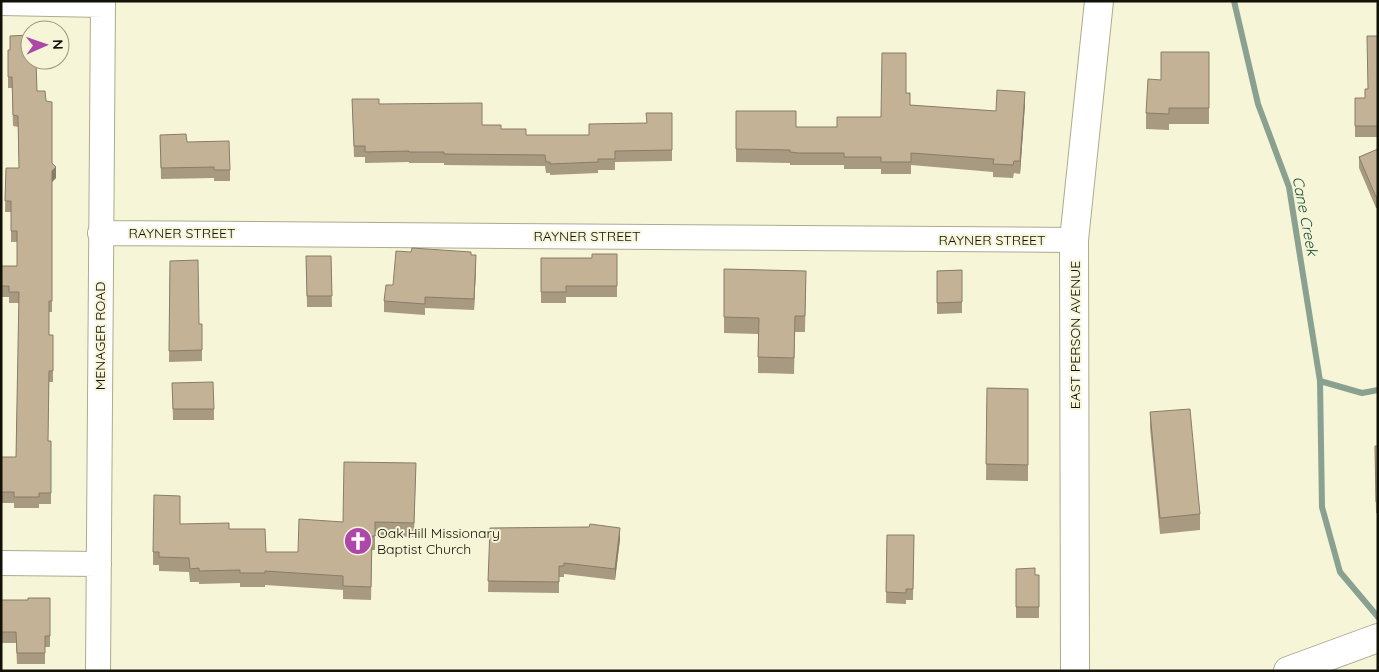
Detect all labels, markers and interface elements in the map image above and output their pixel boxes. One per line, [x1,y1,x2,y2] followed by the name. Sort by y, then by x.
[20,20,70,70] north arrow
[49,39,67,50] text: N
[1289,175,1323,259] water label: Cane Creek
[128,224,236,242] street label: RAYNER STREET
[533,227,641,245] street label: RAYNER STREET
[938,231,1046,249] street label: RAYNER STREET
[1066,261,1084,409] street label: EAST PERSON AVENUE
[91,282,109,390] street label: MENAGER ROAD
[377,524,500,558] place label: Oak Hill Missionary Baptist Church
[343,526,373,556] church icon: Oak Hill Missionary Baptist Church

